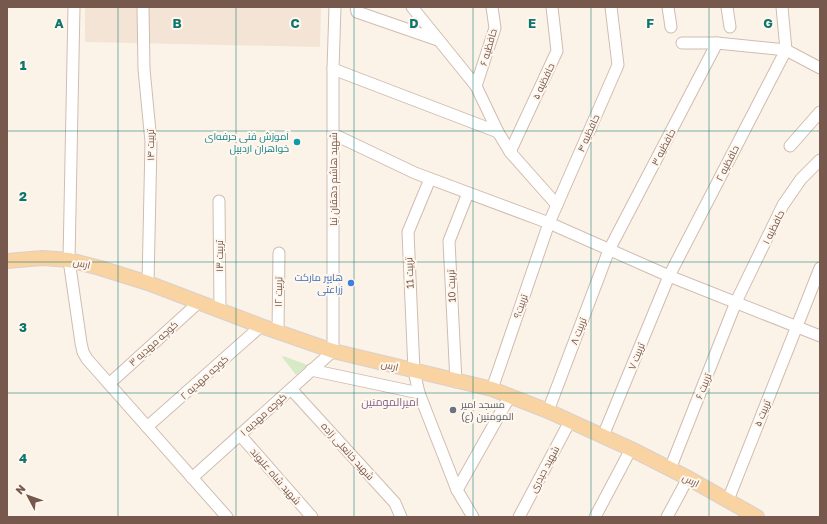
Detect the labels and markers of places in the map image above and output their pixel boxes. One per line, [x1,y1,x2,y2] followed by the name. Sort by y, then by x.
[204,130,289,155] place label: آموزش فنی حرفه‌ای خواهران اردبیل
[292,137,302,147] marker: آموزش فنی حرفه‌ای خواهران اردبیل
[295,271,343,296] place label: هایپر مارکت زراعتی
[346,278,356,288] marker: هایپر مارکت زراعتی
[460,398,514,423] place label: مسجد امیر المومنین (ع)
[448,405,458,415] marker: مسجد امیر المومنین (ع)

